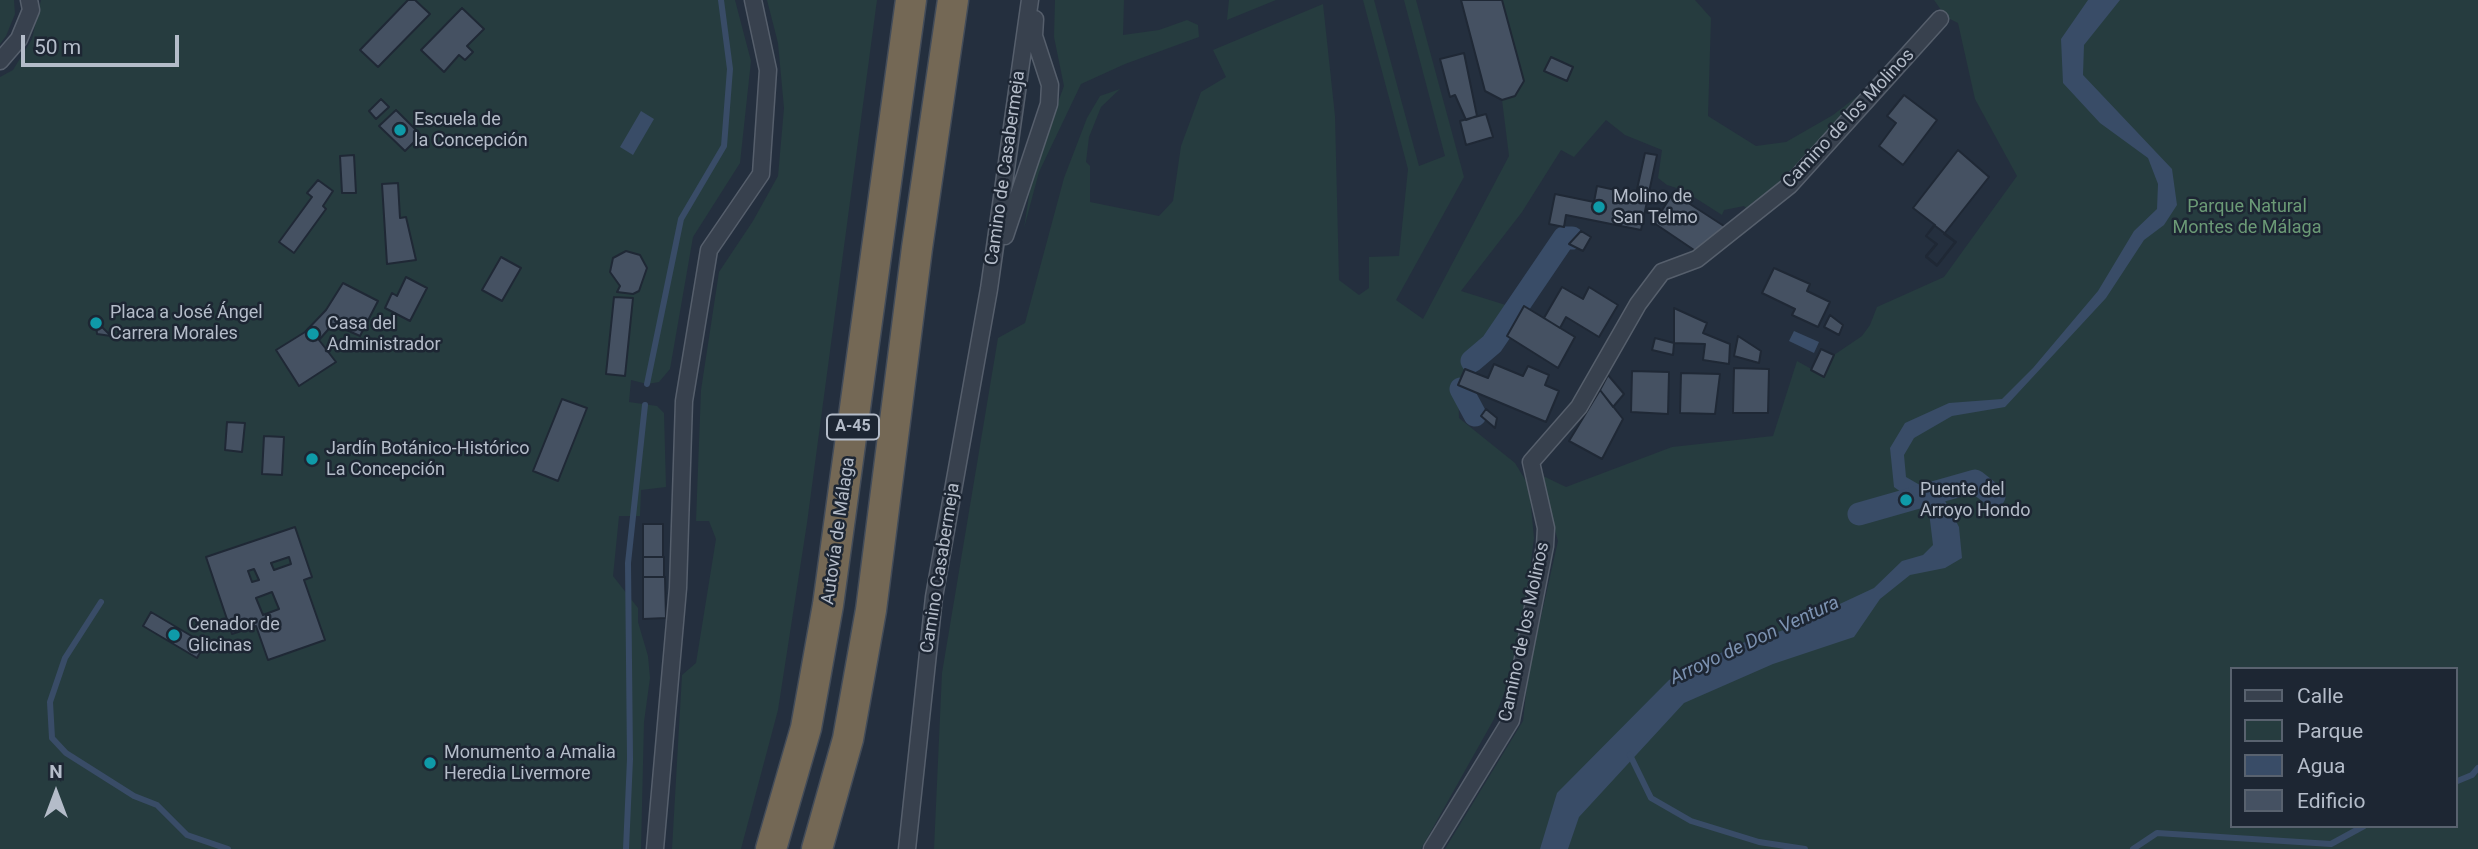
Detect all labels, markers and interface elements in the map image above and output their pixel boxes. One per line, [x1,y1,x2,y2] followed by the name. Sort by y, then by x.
[24,21,182,65] scale bar
[34,35,81,59] text: 50 m
[1779,45,1919,193] street label: Camino de los Molinos
[982,69,1030,267] street label: Camino de Casabermeja
[414,109,528,152] place label: Escuela de la Concepción
[392,122,408,138] marker: Escuela de la Concepción
[1613,186,1698,228] place label: Molino de San Telmo
[2173,196,2321,238] park label: Parque Natural Montes de Málaga
[1591,199,1607,215] marker: Molino de San Telmo
[110,302,263,344] place label: Placa a José Ángel Carrera Morales
[327,313,441,356] place label: Casa del Administrador
[88,315,104,331] marker: Placa a José Ángel Carrera Morales
[305,326,321,342] marker: Casa del Administrador
[827,414,879,440] road number: A-45
[326,438,529,480] place label: Jardín Botánico-Histórico La Concepción
[304,451,320,467] marker: Jardín Botánico-Histórico La Concepción
[818,456,860,606] street label: Autovía de Málaga
[1920,479,2030,522] place label: Puente del Arroyo Hondo
[917,481,965,655] street label: Camino Casabermeja
[1898,492,1914,508] marker: Puente del Arroyo Hondo
[1495,540,1555,724] street label: Camino de los Molinos
[1667,592,1843,690] water label: Arroyo de Don Ventura
[188,614,280,656] place label: Cenador de Glicinas
[166,627,182,643] marker: Cenador de Glicinas
[2230,667,2457,828] legend
[2297,684,2343,708] text: Calle
[2297,719,2363,743] text: Parque
[444,742,616,784] place label: Monumento a Amalia Heredia Livermore
[2297,754,2346,778] text: Agua
[422,755,438,771] marker: Monumento a Amalia Heredia Livermore
[21,758,91,828] north arrow
[49,760,63,783] text: N
[2297,789,2365,813] text: Edificio

